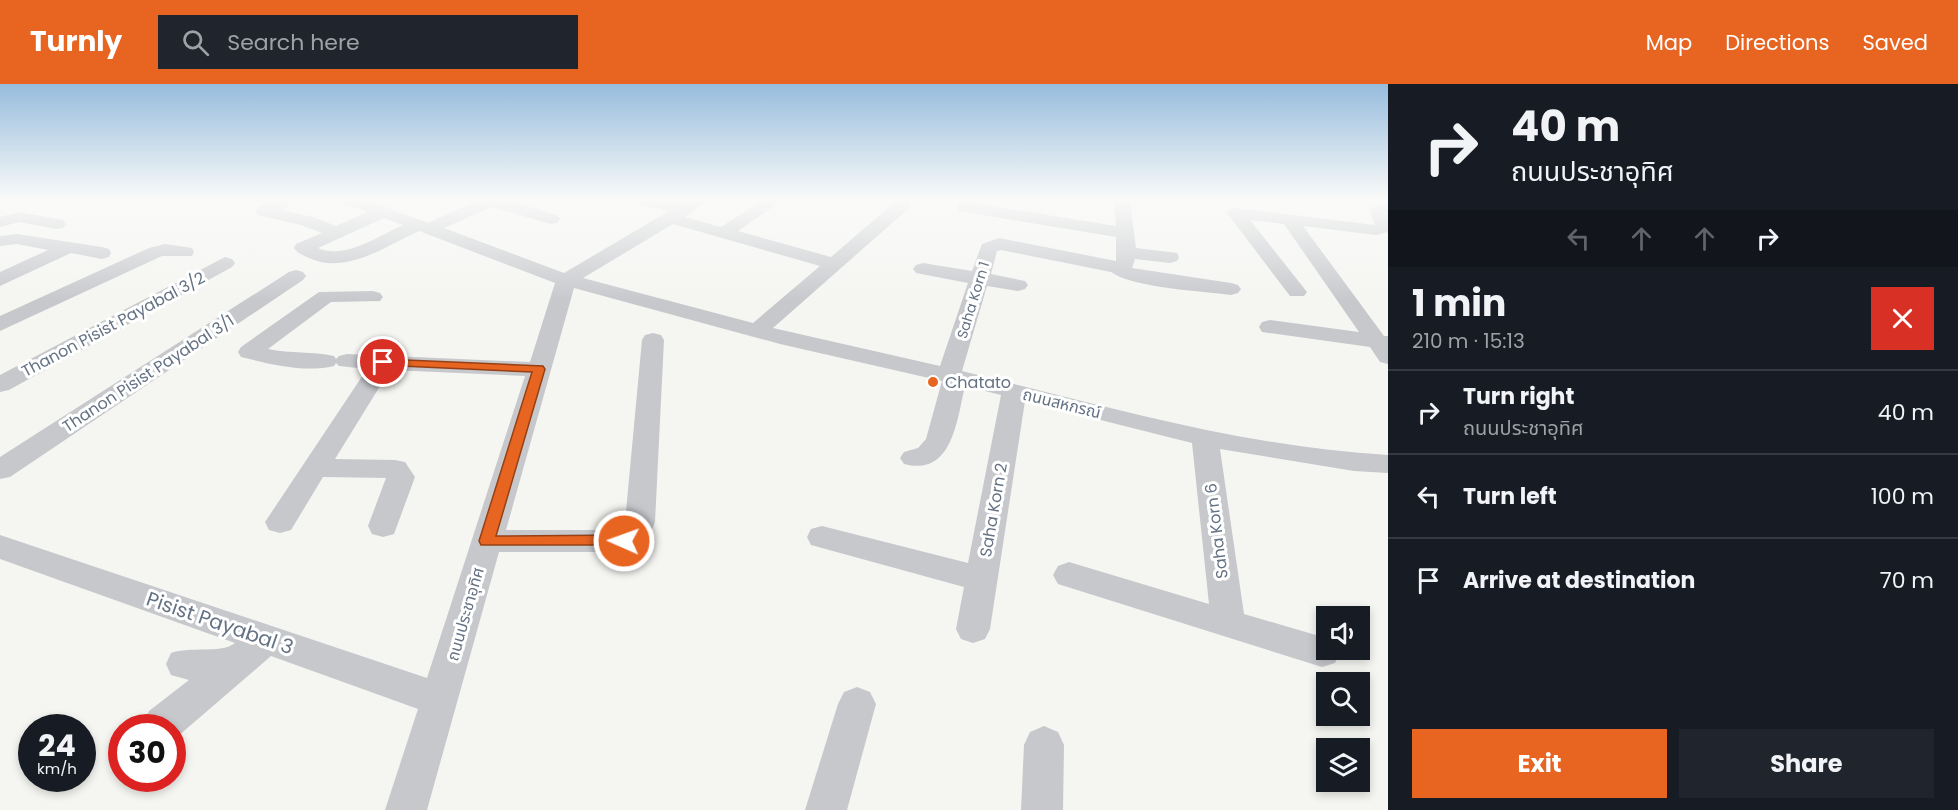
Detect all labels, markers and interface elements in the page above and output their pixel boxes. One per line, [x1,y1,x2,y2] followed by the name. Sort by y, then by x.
[158,15,578,69] search box
[30,22,122,61] text: Turnly
[179,26,212,59] icon: search
[227,27,360,58] text: Search here
[1646,28,1692,57] text: Map
[1725,28,1829,57] text: Directions
[1862,28,1928,57] text: Saved
[1511,97,1620,156] text: 40 m
[1412,108,1490,186] icon: right
[1511,153,1674,190] text: ถนนประชาอุทิศ
[1562,222,1595,255] icon: left
[1625,222,1658,255] icon: ahead
[1688,222,1721,255] icon: ahead
[1751,222,1784,255] icon: right
[952,259,994,341] street label: Saha Korn 1
[17,266,209,383] street label: Thanon Pisist Payabal 3/2
[1412,278,1506,329] text: 1 min
[1871,287,1934,350] button: close
[58,309,239,438] street label: Thanon Pisist Payabal 3/1
[1412,327,1525,355] text: 210 m · 15:13
[357,336,408,387] pin
[366,345,399,378] icon: arrive
[945,371,1011,394] place label: Chatato
[926,375,940,389] marker: Chatato
[1463,381,1574,412] text: Turn right
[1020,383,1103,424] street label: ถนนสหกรณ์
[1412,396,1445,429] icon: right
[1878,397,1934,428] text: 40 m
[1463,414,1584,442] text: ถนนประชาอุทิศ
[974,461,1013,559] street label: Saha Korn 2
[1412,480,1445,513] icon: left
[1463,481,1557,512] text: Turn left
[1871,481,1934,512] text: 100 m
[1199,482,1234,580] street label: Saha Korn 6
[592,509,656,573] position arrow
[1412,564,1445,597] icon: arrive
[441,565,490,664] street label: ถนนประชาอุทิศ
[1463,565,1695,596] text: Arrive at destination
[1880,565,1934,596] text: 70 m
[143,585,297,661] street label: Pisist Payabal 3
[1316,606,1370,792] map controls
[1316,606,1370,660] button: sound
[1316,672,1370,726] button: search
[108,714,186,792] speed limit sign: 30
[38,724,76,767] text: 24
[1412,729,1667,798] button: Exit
[1679,729,1934,798] button: Share
[1316,738,1370,792] button: layers
[37,758,77,779] text: km/h

